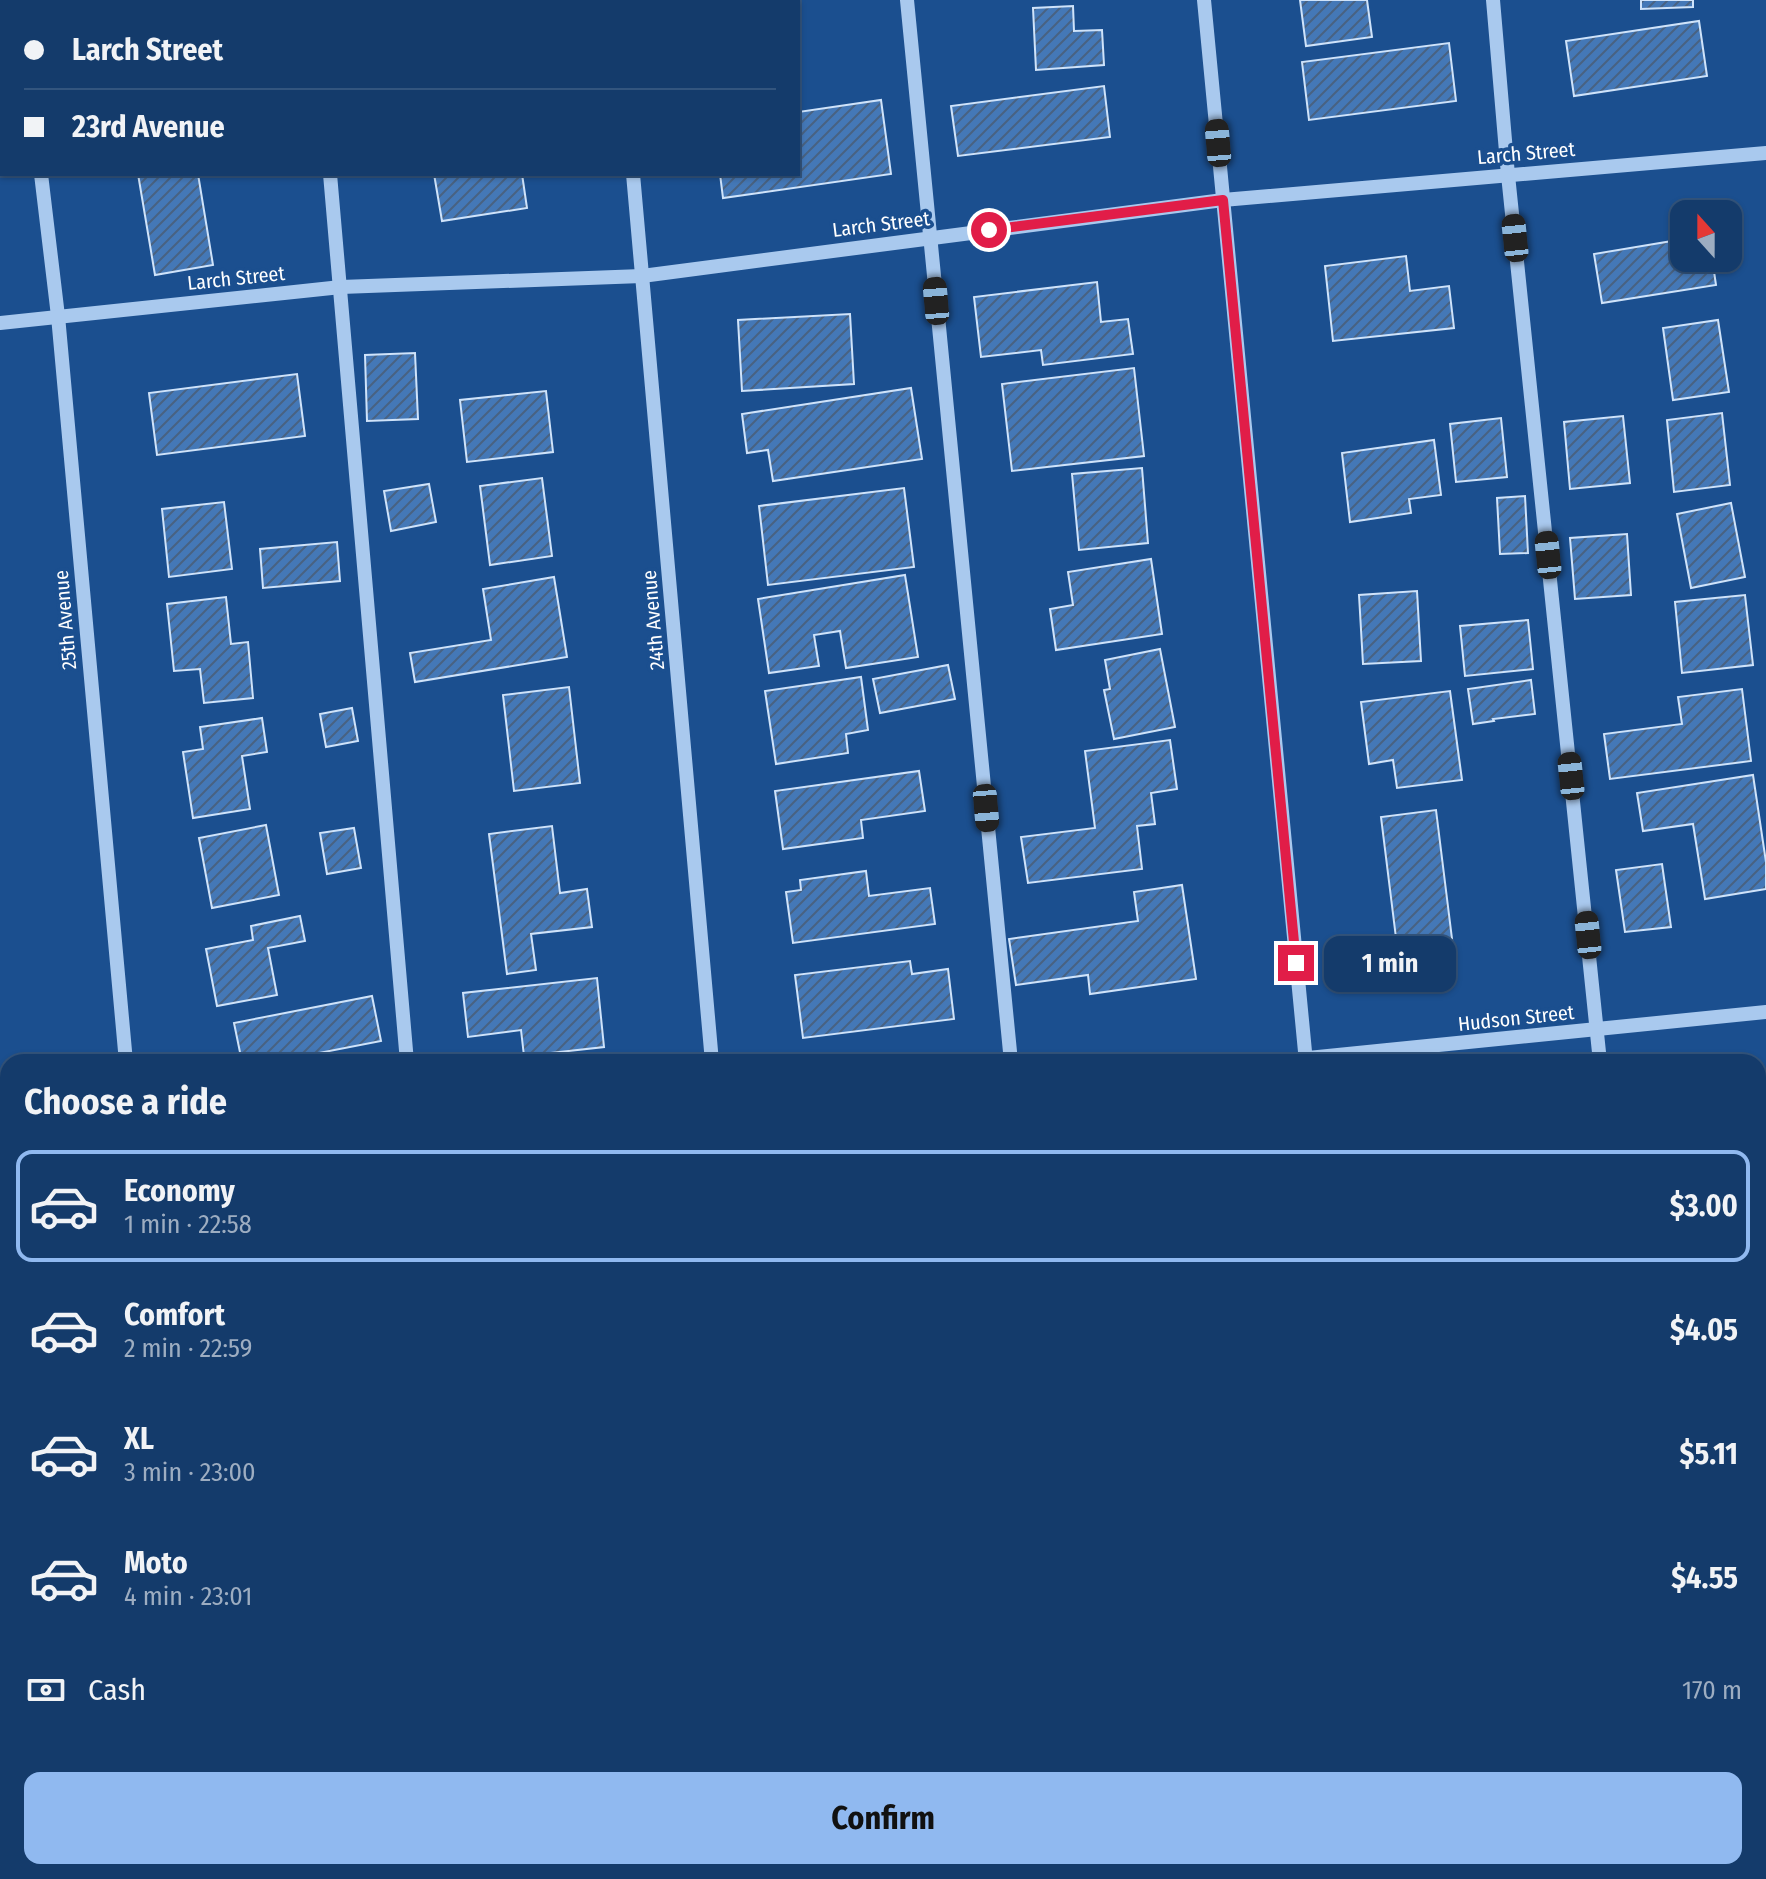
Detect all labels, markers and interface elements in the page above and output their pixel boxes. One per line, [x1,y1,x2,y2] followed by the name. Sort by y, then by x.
[72,32,223,68] text: Larch Street
[72,109,225,145] text: 23rd Avenue
[1204,118,1232,168] car
[1476,137,1576,169] street label: Larch Street
[1670,200,1742,272] north arrow
[1670,200,1742,272] map controls
[831,206,932,242] street label: Larch Street
[971,212,1007,248] route start
[1501,213,1529,263] car
[186,261,286,295] street label: Larch Street
[922,276,950,326] car
[1534,530,1562,580] car
[49,569,81,671] street label: 25th Avenue
[637,569,669,671] street label: 24th Avenue
[1557,751,1585,801] car
[972,783,1000,833] car
[1574,910,1602,960] car
[1324,935,1456,991] callout: 1 min
[1278,945,1314,981] route end
[1362,948,1418,979] text: 1 min
[1457,1000,1576,1036] street label: Hudson Street
[24,1080,227,1124] text: Choose a ride
[28,1170,100,1242] icon: car
[124,1173,235,1209] text: Economy
[1670,1188,1738,1224] text: $3.00
[124,1209,252,1240] text: 1 min · 22:58
[28,1294,100,1366] icon: car
[124,1297,225,1333] text: Comfort
[1670,1312,1738,1348] text: $4.05
[124,1333,252,1364] text: 2 min · 22:59
[28,1418,100,1490] icon: car
[124,1421,154,1457] text: XL
[1680,1436,1738,1472] text: $5.11
[124,1457,256,1488] text: 3 min · 23:00
[28,1542,100,1614] icon: car
[124,1545,188,1581] text: Moto
[1671,1560,1738,1596] text: $4.55
[124,1581,252,1612] text: 4 min · 23:01
[24,1668,68,1712] icon: cash
[88,1672,146,1708] text: Cash
[1682,1675,1742,1706] text: 170 m
[24,1772,1742,1864] button: Confirm

